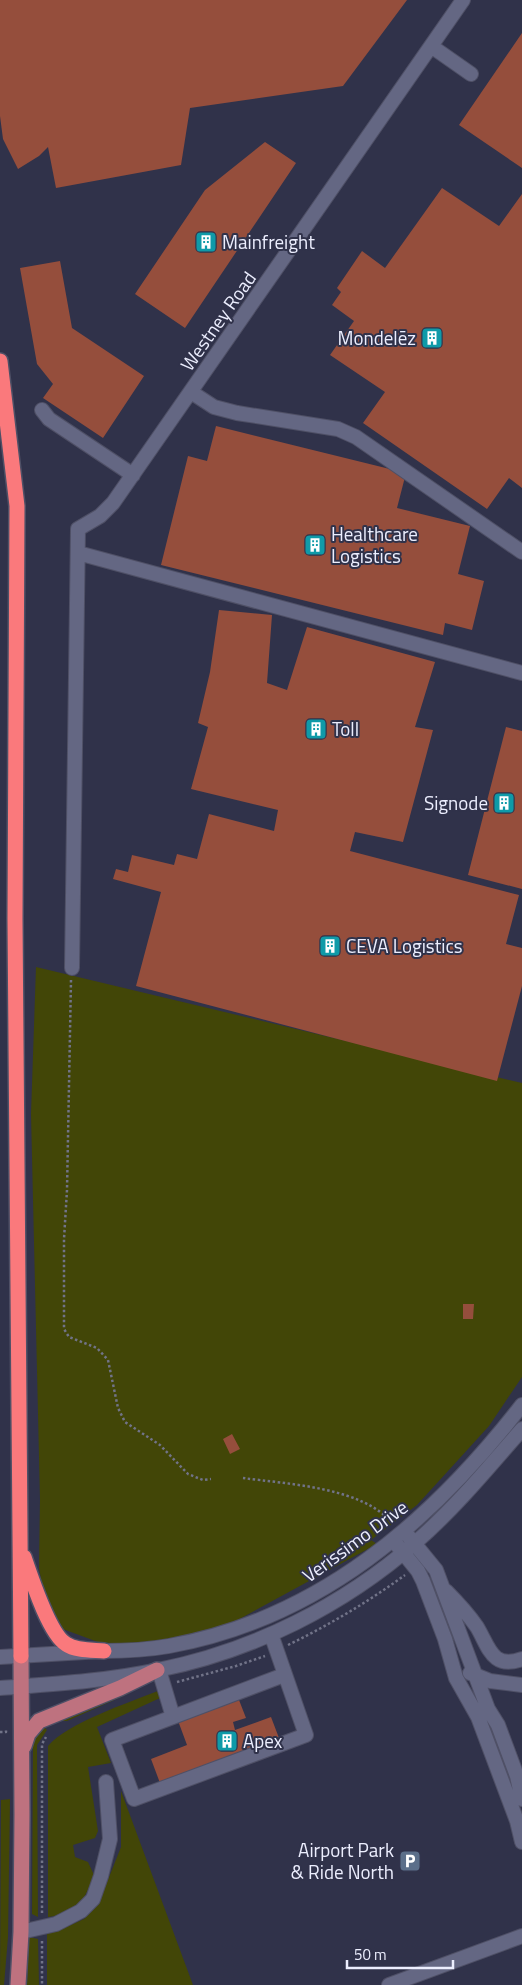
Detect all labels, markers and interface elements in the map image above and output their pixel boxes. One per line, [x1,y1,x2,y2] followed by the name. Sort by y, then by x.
[222,227,315,256] place label: Mainfreight
[194,230,218,254] building icon: Mainfreight
[173,265,263,376] street label: Westney Road
[338,323,416,352] place label: Mondelēz
[420,326,444,350] building icon: Mondelēz
[331,519,418,570] place label: Healthcare Logistics
[303,533,327,557] building icon: Healthcare Logistics
[332,714,359,743] place label: Toll
[304,717,328,741] building icon: Toll
[424,788,488,817] place label: Signode
[492,791,516,815] building icon: Signode
[346,931,463,960] place label: CEVA Logistics
[318,934,342,958] building icon: CEVA Logistics
[296,1492,413,1589] street label: Verissimo Drive
[243,1726,283,1755] place label: Apex
[215,1729,239,1753] building icon: Apex
[291,1835,394,1886] place label: Airport Park & Ride North
[398,1849,422,1873] parking icon: Airport Park & Ride North
[347,1938,453,1970] scale bar
[354,1943,387,1966] text: 50 m

